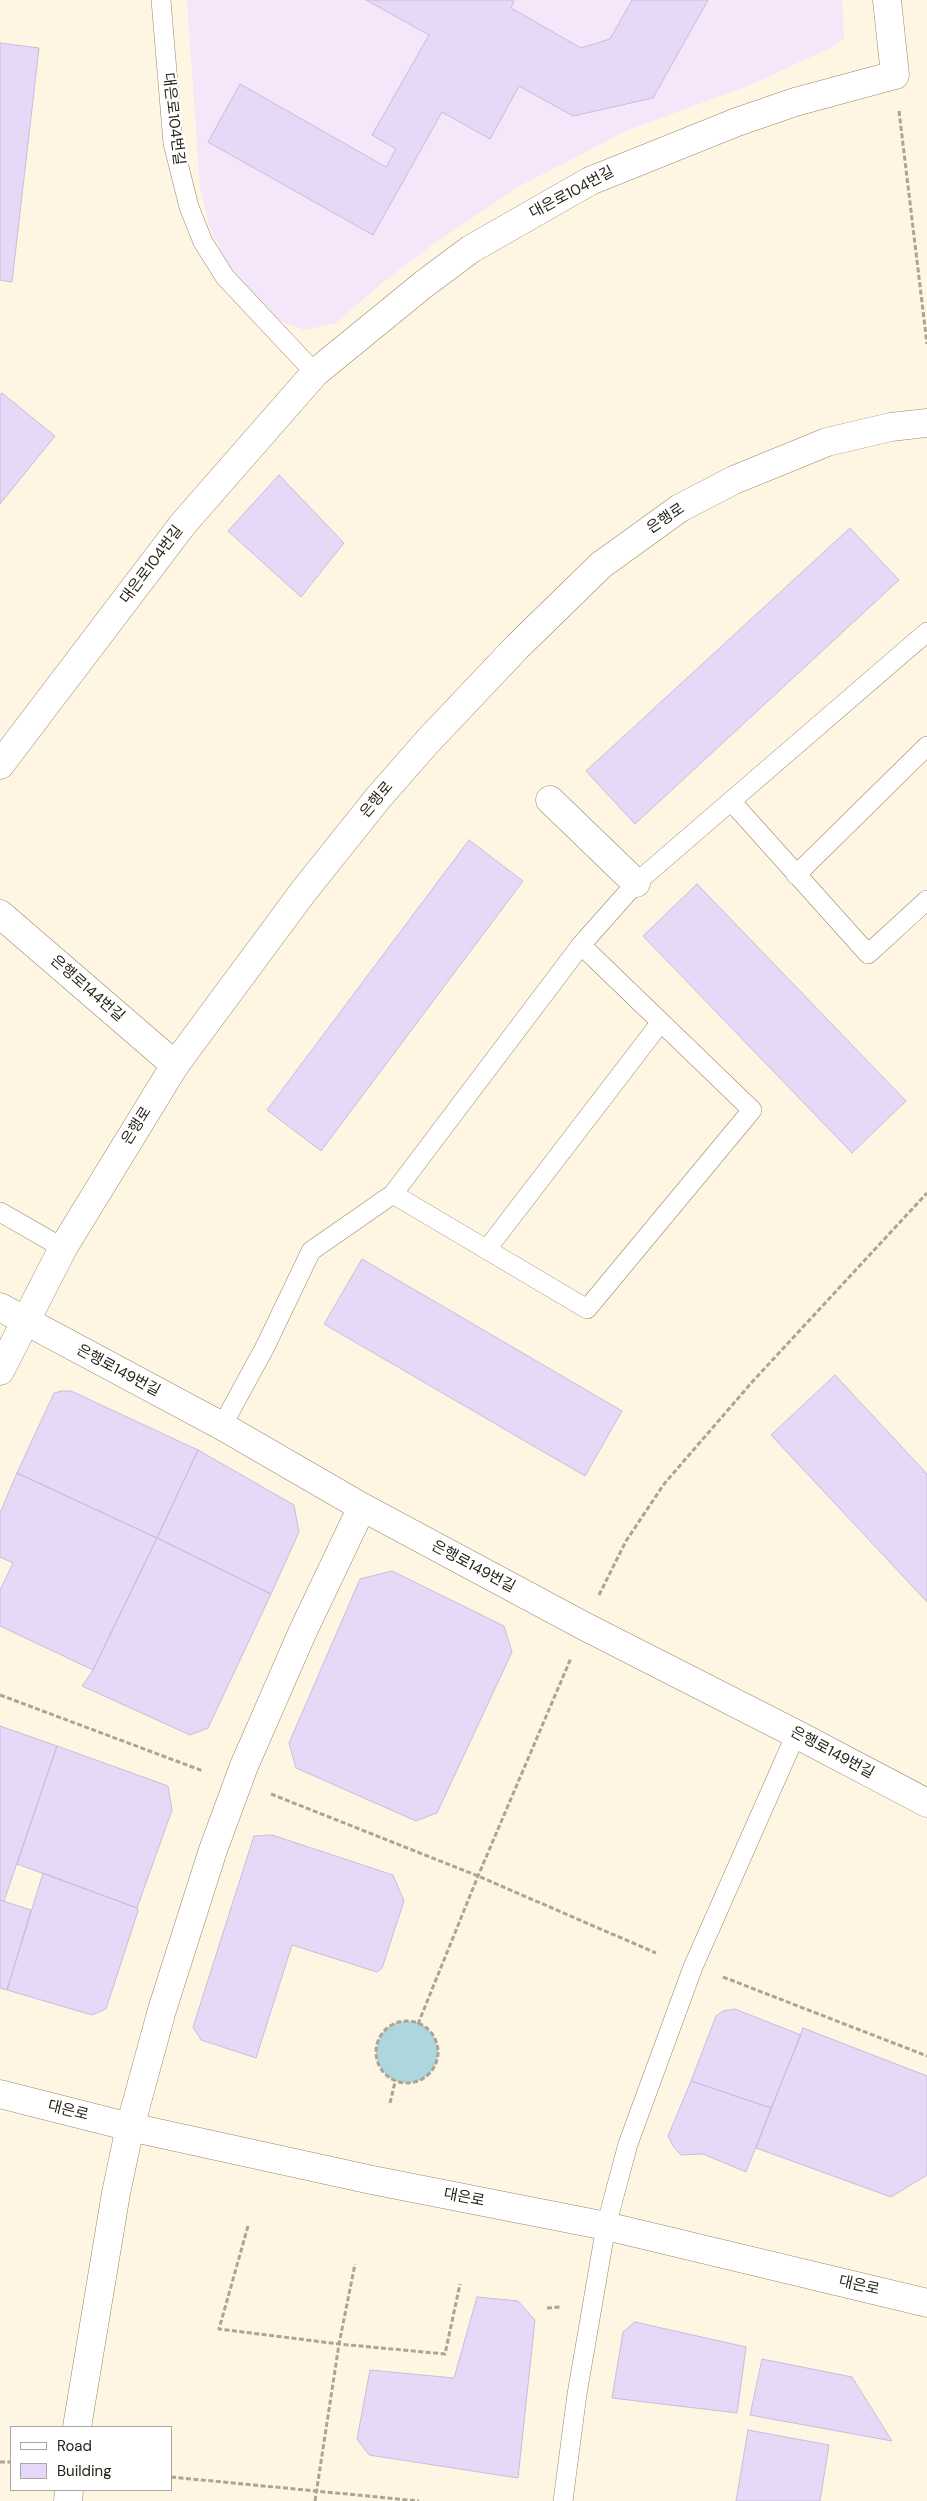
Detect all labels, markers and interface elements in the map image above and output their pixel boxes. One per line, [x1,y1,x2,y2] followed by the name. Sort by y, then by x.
[158,72,188,166] street label: 대은로104번길
[527,163,617,223] street label: 대은로104번길
[644,500,688,538] street label: 은행로
[117,522,187,608] street label: 대은로104번길
[357,778,397,822] street label: 은행로
[46,952,128,1026] street label: 은행로144번길
[118,1104,156,1148] street label: 은행로
[73,1341,163,1401] street label: 은행로149번길
[428,1537,518,1597] street label: 은행로149번길
[787,1723,877,1783] street label: 은행로149번길
[46,2097,90,2125] street label: 대은로
[442,2185,486,2211] street label: 대은로
[837,2273,881,2299] street label: 대은로
[10,2426,172,2491] legend
[57,2436,92,2456] text: Road
[57,2461,112,2481] text: Building

